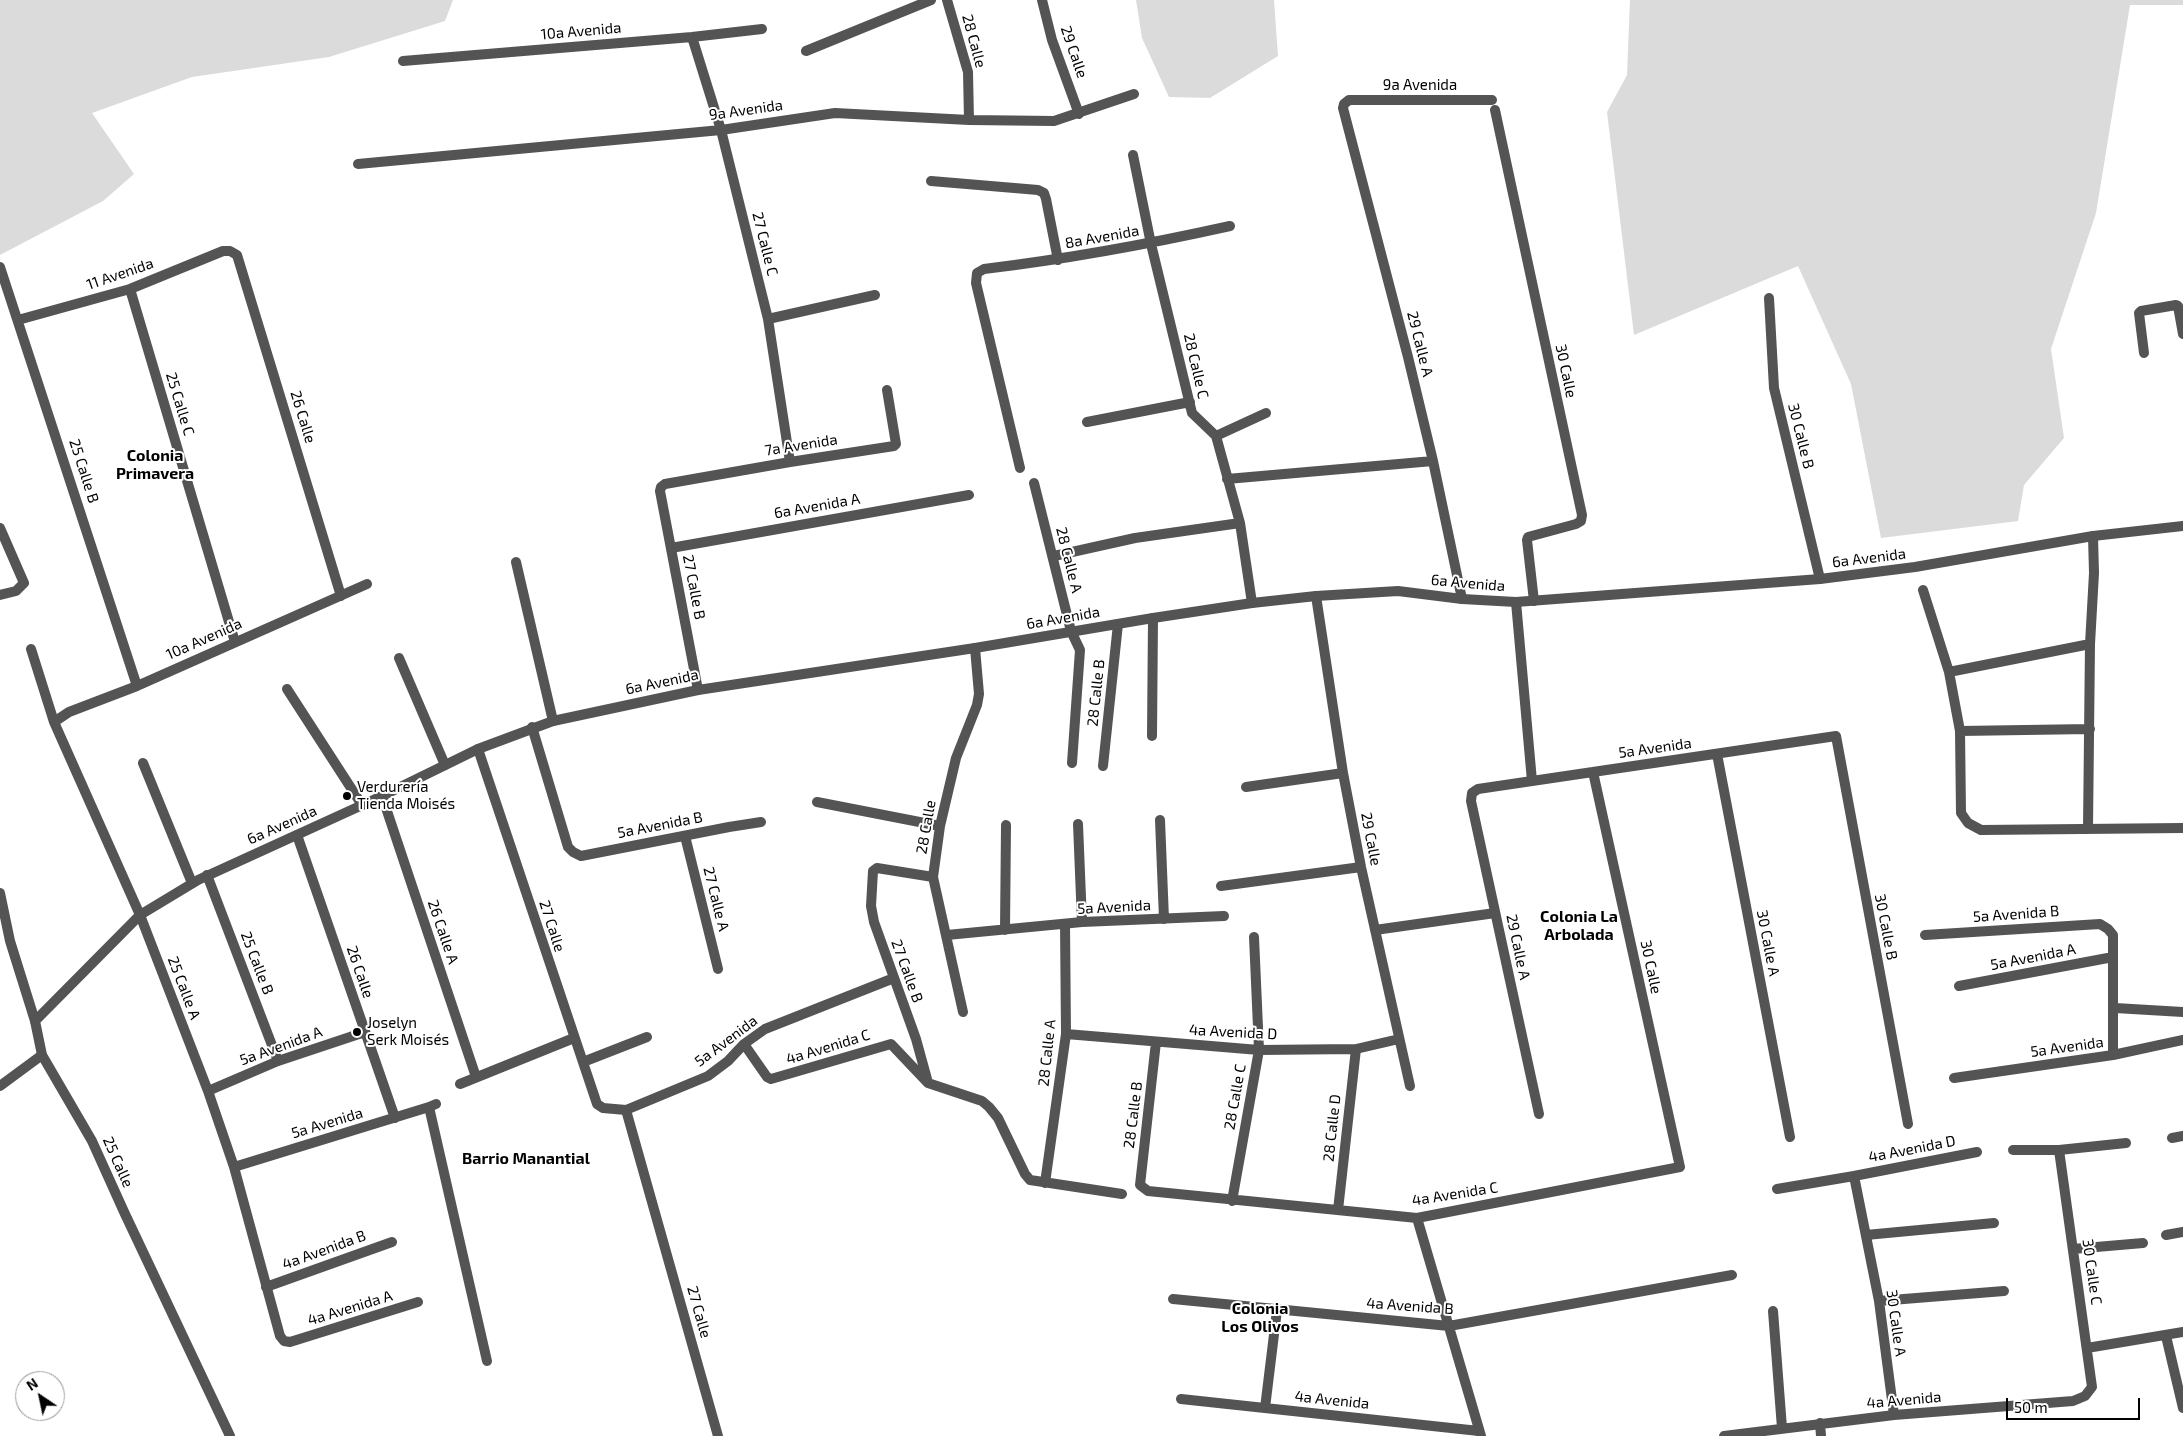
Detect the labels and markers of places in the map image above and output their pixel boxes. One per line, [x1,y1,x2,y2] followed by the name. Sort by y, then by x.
[357,778,455,813] place label: Verdurería Tienda Moisés
[341,790,353,802] marker: Verdurería Tienda Moisés
[367,1014,449,1049] place label: Joselyn Serk Moisés
[351,1026,363,1038] marker: Joselyn Serk Moisés

